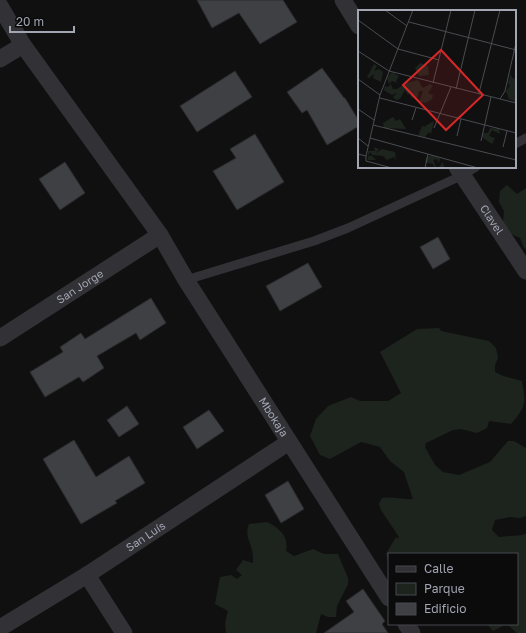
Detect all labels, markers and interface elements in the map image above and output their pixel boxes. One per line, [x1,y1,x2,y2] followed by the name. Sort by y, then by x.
[10,8,74,34] scale bar
[358,10,516,168] inset map
[16,14,44,29] text: 20 m
[478,202,507,237] street label: Clavel
[54,266,105,306] street label: San Jorge
[256,395,291,439] street label: Mbokaja
[123,518,168,554] street label: San Luís
[388,553,518,625] legend
[424,561,454,576] text: Calle
[424,581,465,596] text: Parque
[424,601,466,616] text: Edificio

